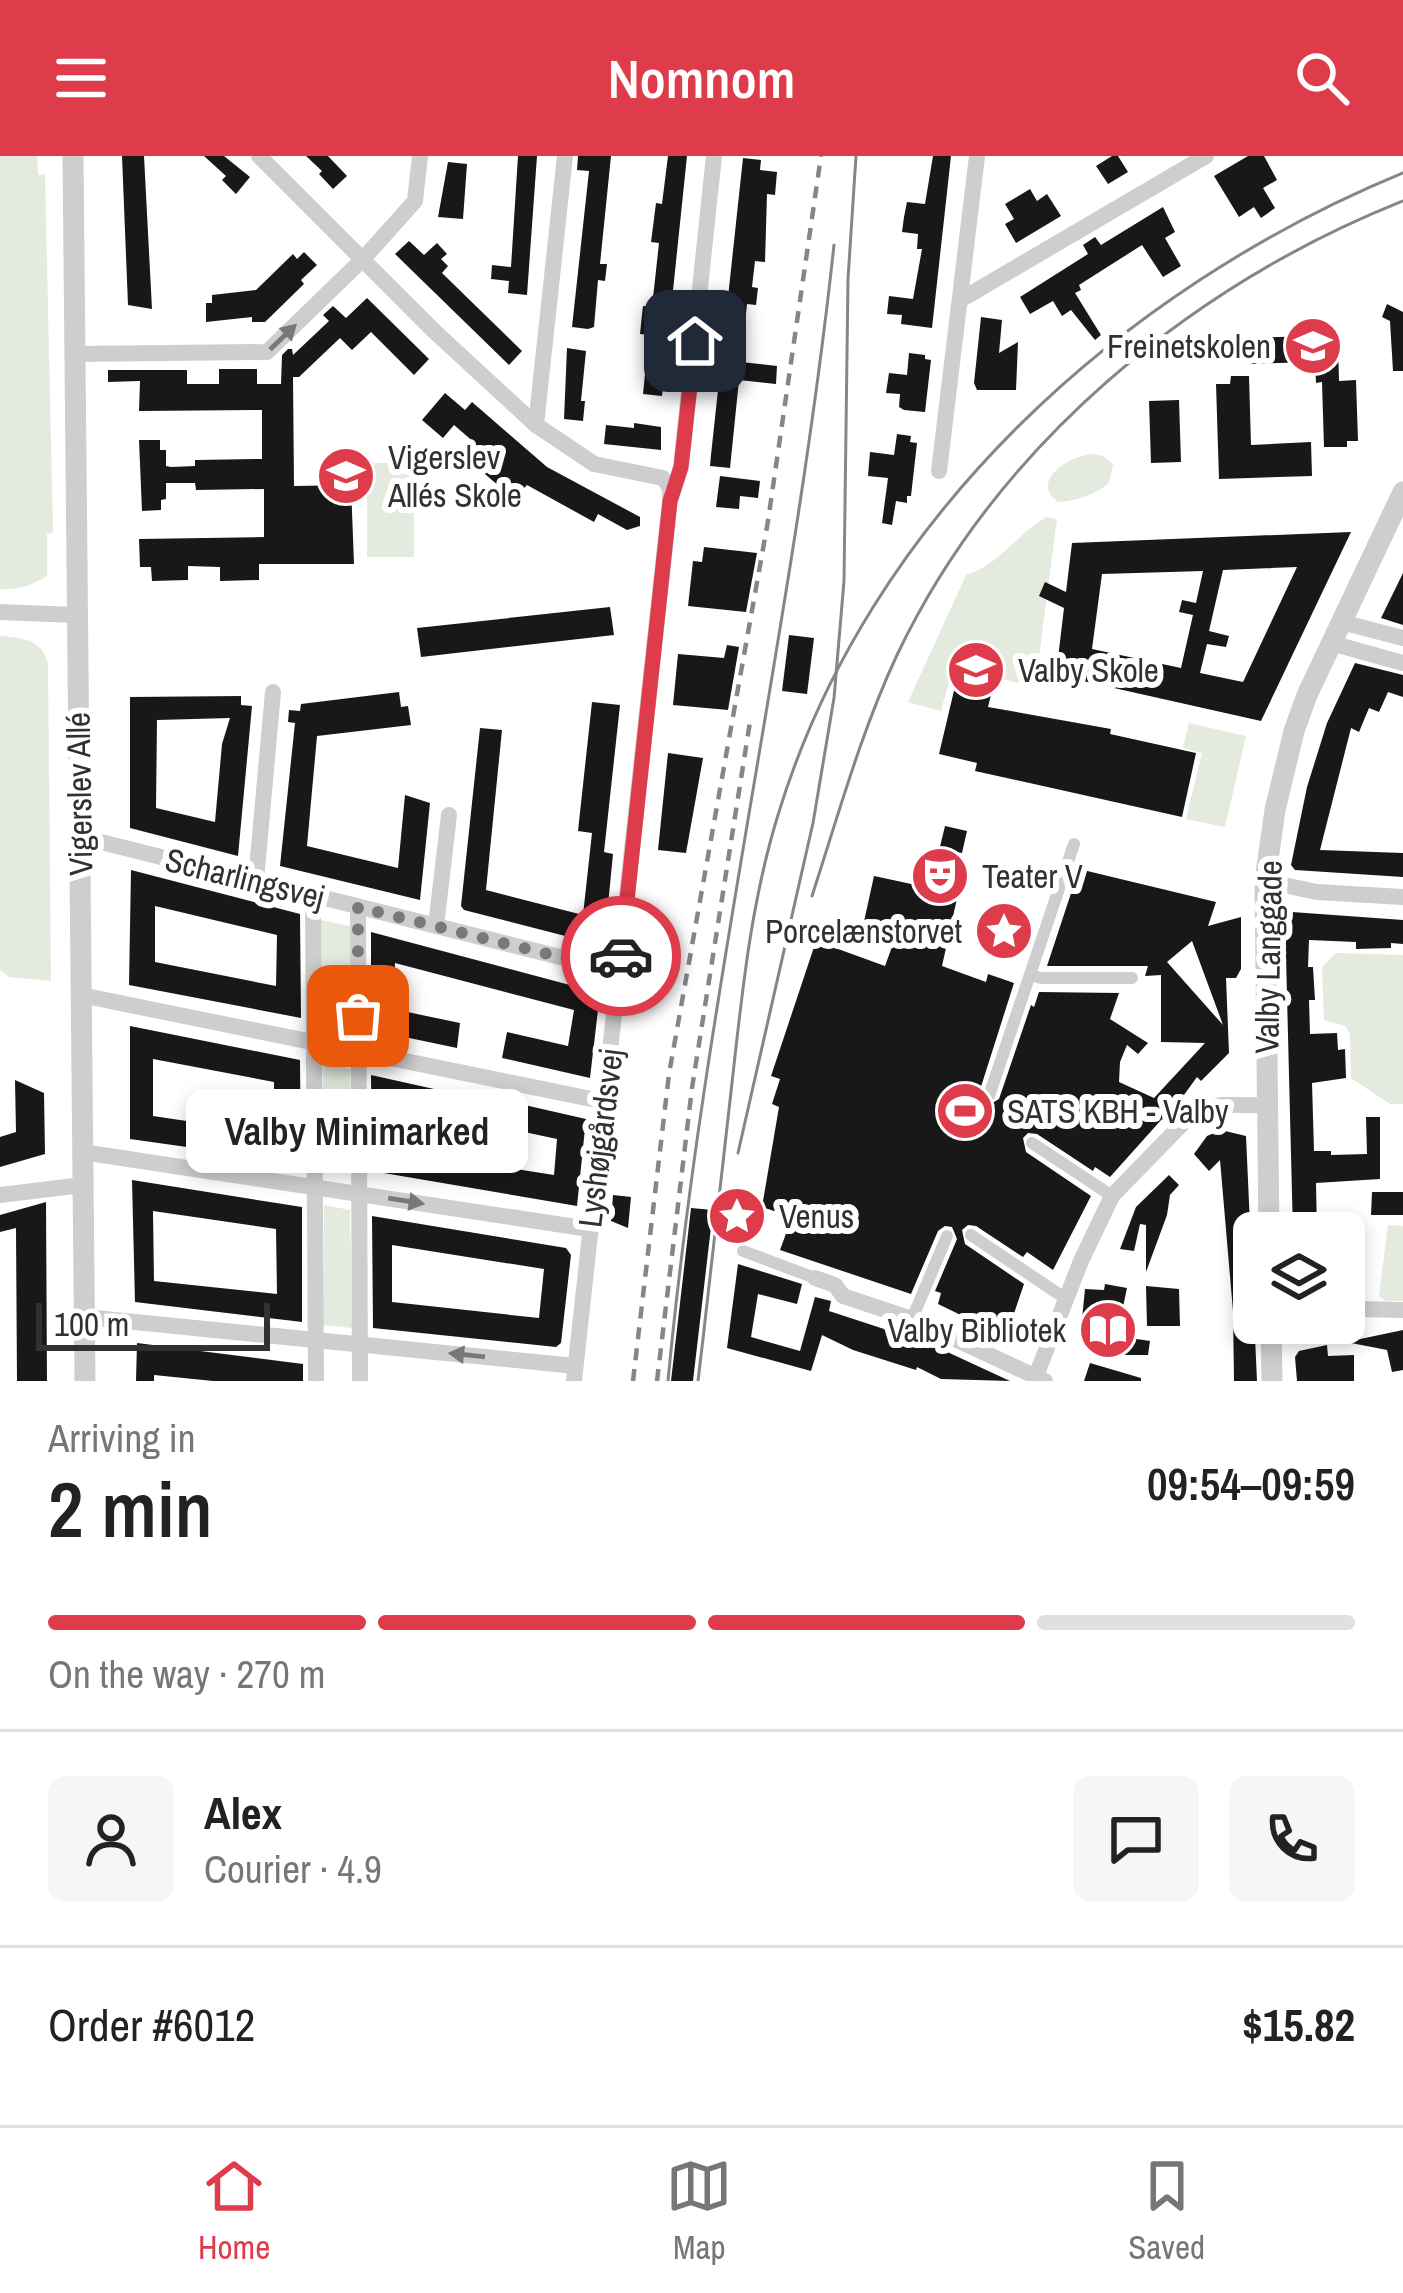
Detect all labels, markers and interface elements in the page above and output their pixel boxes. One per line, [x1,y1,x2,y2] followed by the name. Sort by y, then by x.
[608,42,795,115] text: Nomnom
[48,45,114,111] icon: menu
[1289,45,1355,111] icon: search
[644,290,746,392] pin
[662,308,728,374] icon: home
[1282,315,1344,377] school or university icon: Freinetskolen
[268,323,297,351] one-way arrow
[1107,324,1271,368] place label: Freinetskolen
[387,435,522,517] place label: Vigerslev Allés Skole
[315,445,377,507] school or university icon: Vigerslev Allés Skole
[945,639,1007,701] school or university icon: Valby Skole
[1018,648,1159,692] place label: Valby Skole
[56,712,102,876] street label: Vigerslev Allé
[161,837,329,919] street label: Scharlingsvej
[909,845,971,907] theatre icon: Teater V
[982,854,1083,898] place label: Teater V
[1244,860,1292,1054] street label: Valby Langgade
[561,896,681,1016] courier
[973,900,1035,962] place icon: Porcelænstorvet
[765,909,962,953] place label: Porcelænstorvet
[588,923,654,989] icon: car
[307,965,409,1067] pin
[325,983,391,1049] icon: bag
[567,1046,633,1230] street label: Lyshøjgårdsvej
[934,1080,996,1142] sports icon: SATS KBH - Valby
[187,1088,529,1172] callout: Valby Minimarked
[1007,1089,1229,1133] place label: SATS KBH - Valby
[224,1105,490,1157] text: Valby Minimarked
[706,1185,768,1247] place icon: Venus
[387,1192,425,1211] one-way arrow
[779,1194,854,1238] place label: Venus
[1233,1212,1365,1344] map controls
[1233,1212,1365,1344] button: layers
[36,1297,270,1350] scale bar
[1077,1299,1139,1361] library icon: Valby Bibliotek
[54,1302,129,1346] text: 100 m
[887,1308,1066,1352] place label: Valby Bibliotek
[448,1345,486,1364] one-way arrow
[48,1412,196,1464] text: Arriving in
[1147,1453,1355,1514] text: 09:54–09:59
[48,1456,213,1561] text: 2 min
[48,1648,325,1700] text: On the way · 270 m
[48,1776,174,1902] button: person
[1073,1776,1199,1902] button: chat
[1229,1776,1355,1902] button: phone
[204,1782,282,1843] text: Alex
[204,1843,382,1895] text: Courier · 4.9
[48,1994,255,2055] text: Order #6012
[1242,1994,1355,2055] text: $15.82
[198,2153,270,2269] tab: Home
[666,2153,732,2269] tab: Map
[1128,2153,1205,2269] tab: Saved

